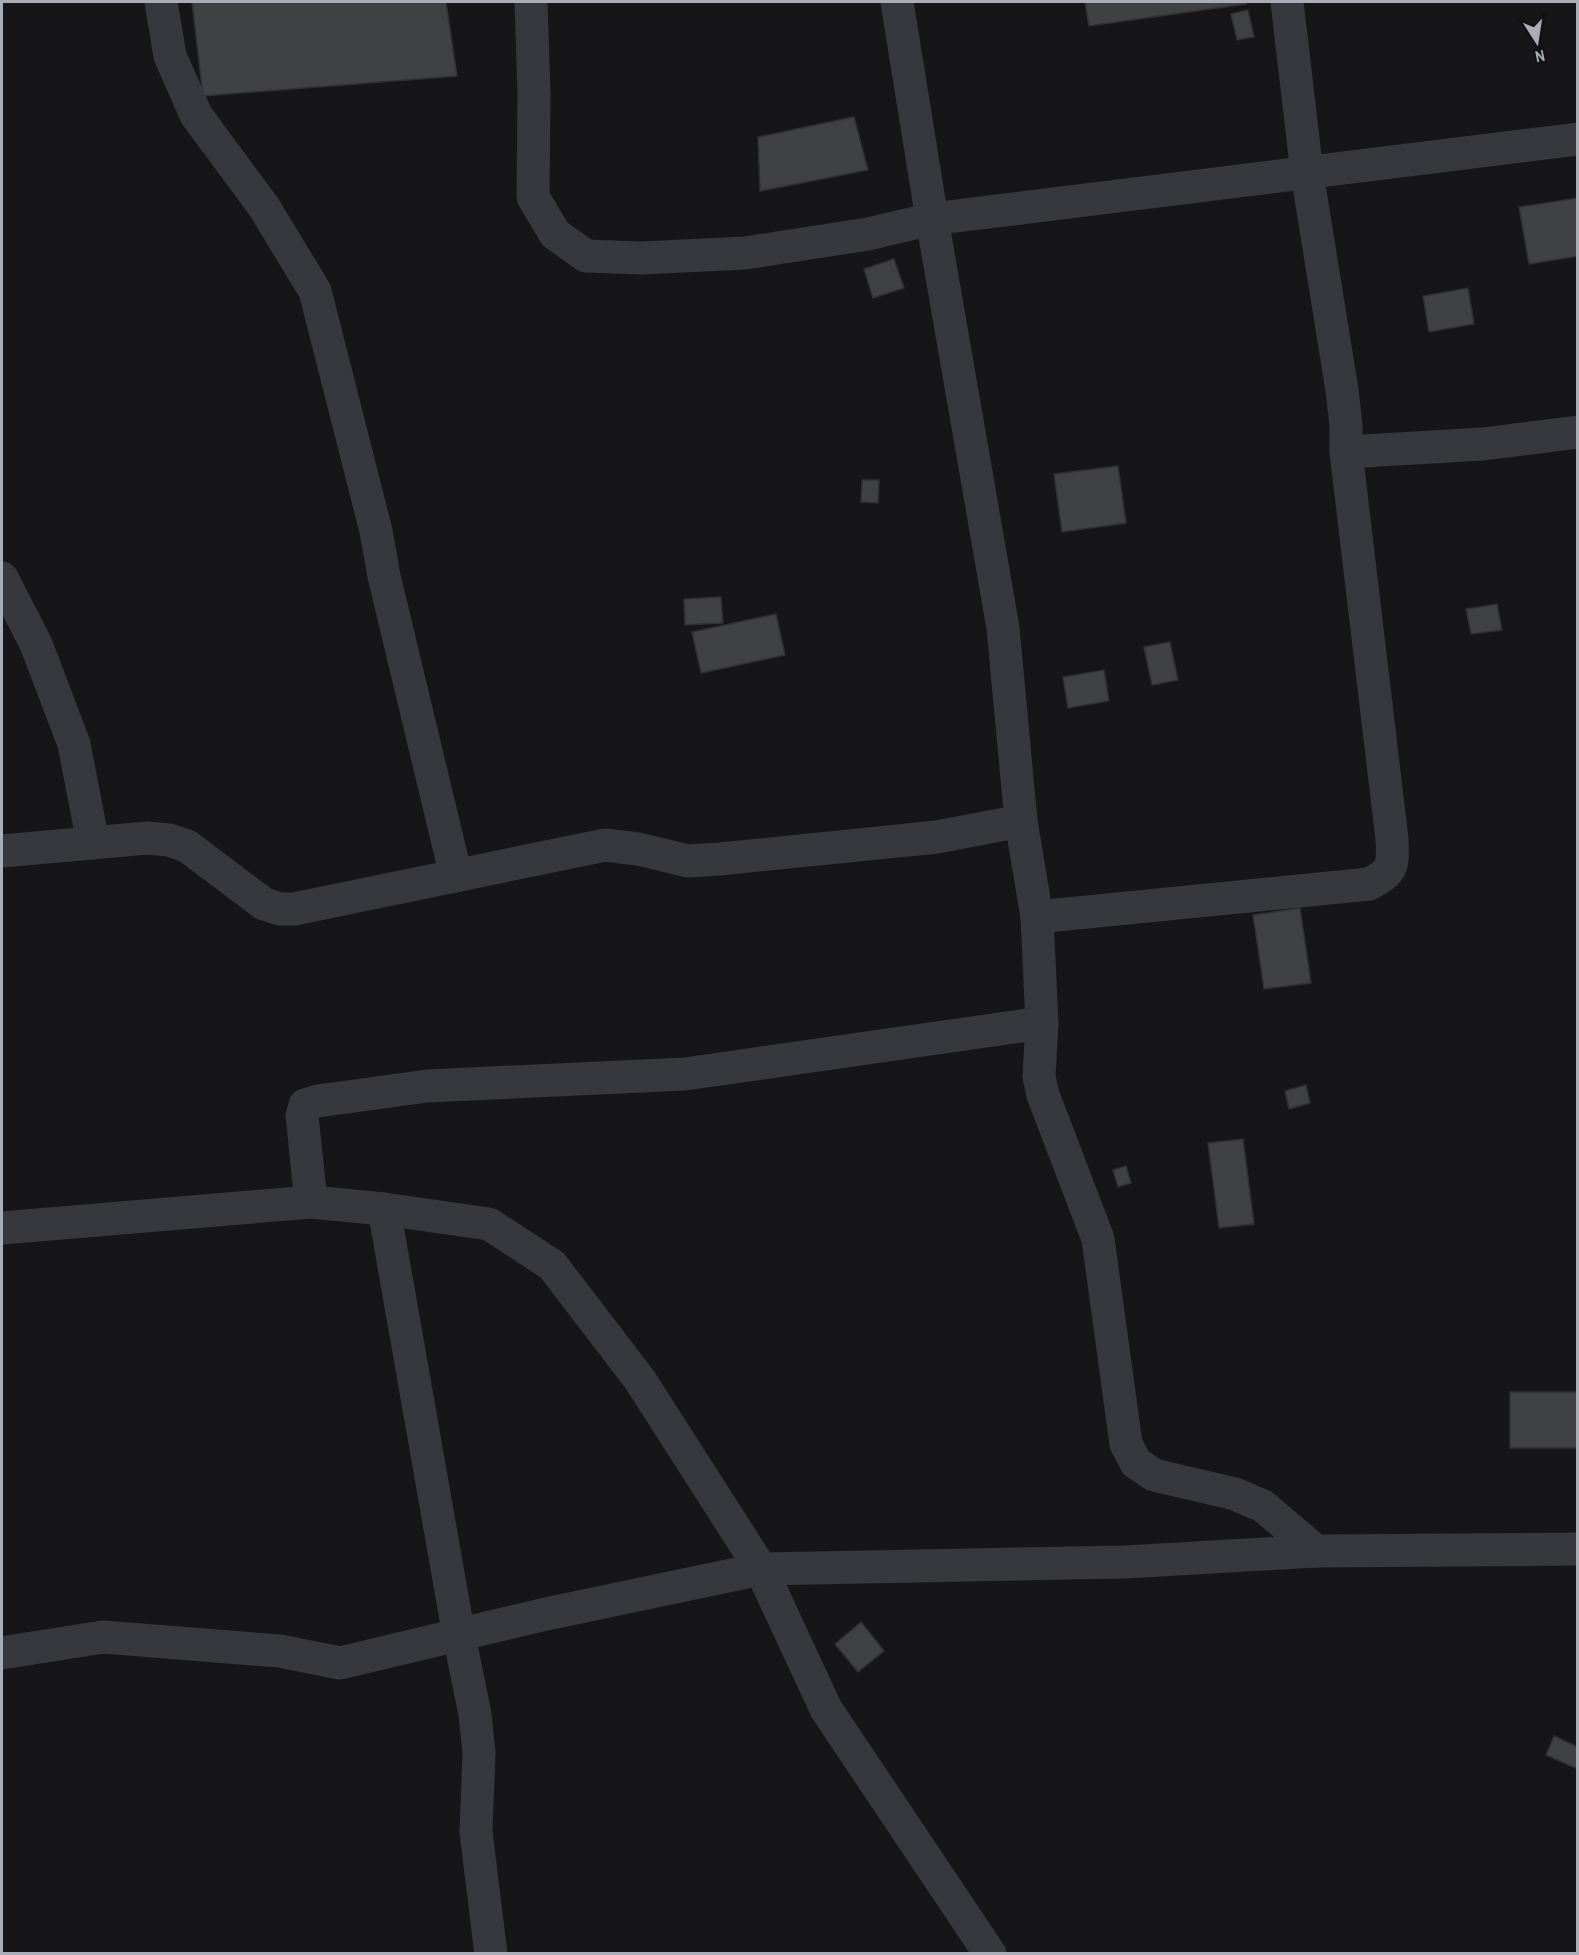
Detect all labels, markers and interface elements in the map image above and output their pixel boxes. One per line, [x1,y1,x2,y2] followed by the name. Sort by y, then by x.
[1507,12,1567,72] north arrow
[1533,45,1547,68] text: N

